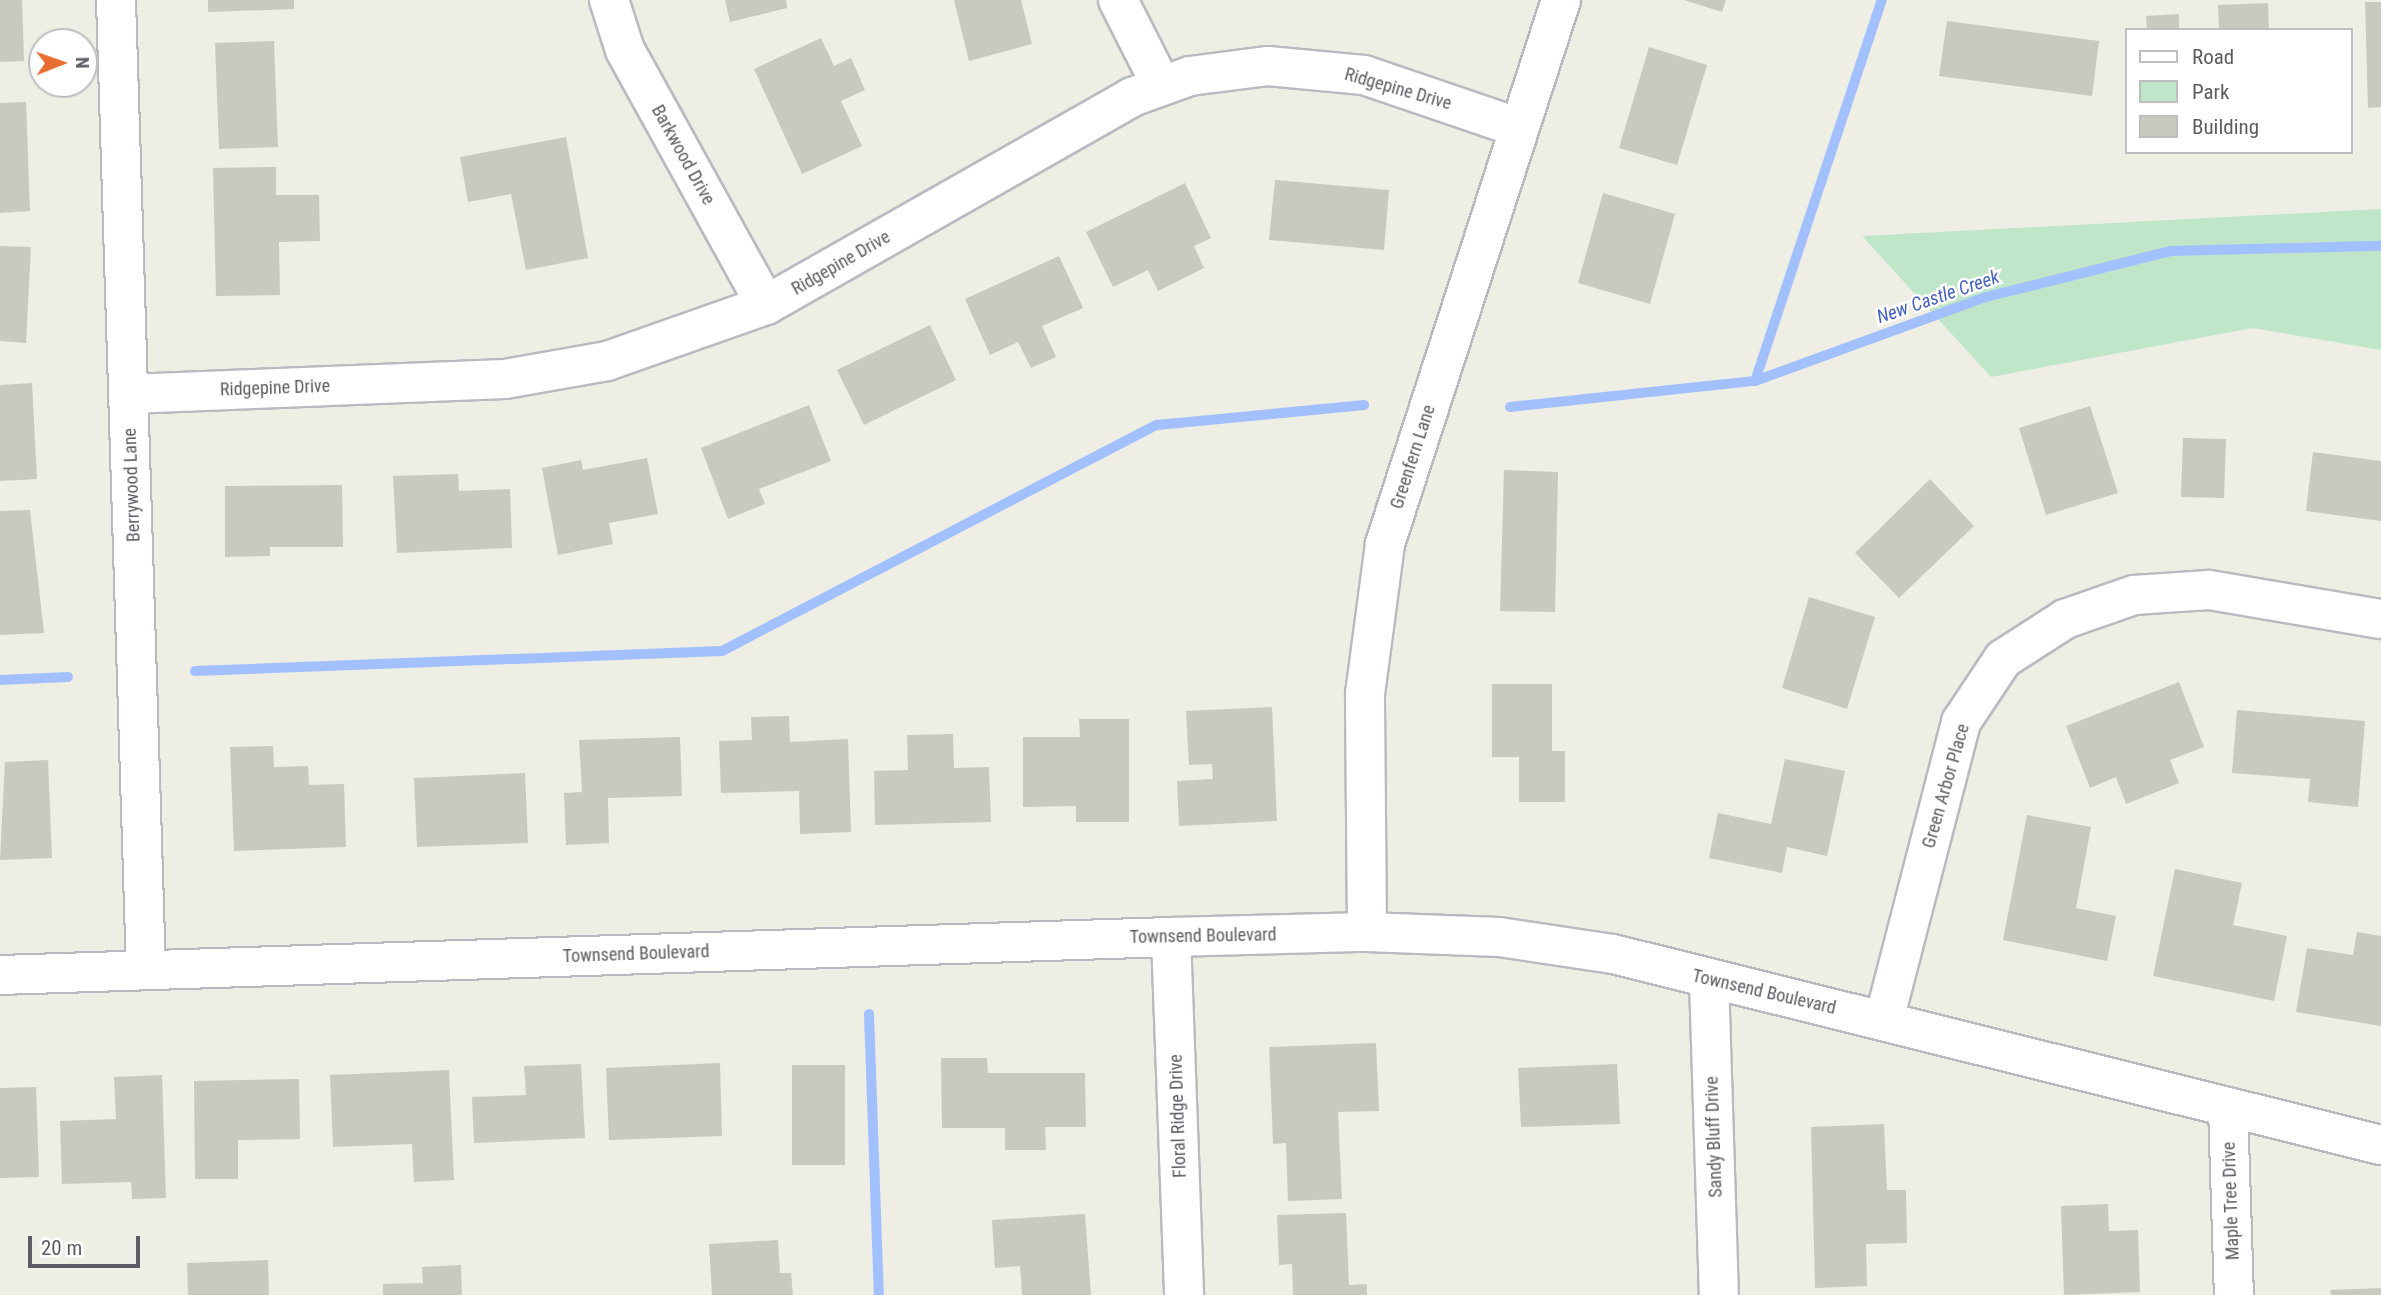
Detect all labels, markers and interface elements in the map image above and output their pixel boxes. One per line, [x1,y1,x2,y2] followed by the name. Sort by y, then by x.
[28,28,98,98] north arrow
[2126,28,2353,154] legend
[2192,45,2234,69] text: Road
[71,57,94,69] text: N
[1342,63,1454,115] street label: Ridgepine Drive
[2192,80,2229,104] text: Park
[647,101,719,209] street label: Barkwood Drive
[2192,115,2259,139] text: Building
[788,226,894,300] street label: Ridgepine Drive
[1874,265,2002,329] water label: New Castle Creek
[220,375,330,401] street label: Ridgepine Drive
[1386,402,1440,512] street label: Greenfern Lane
[119,428,145,542] street label: Berrywood Lane
[1918,721,1974,851] street label: Green Arbor Place
[1129,924,1277,948] street label: Townsend Boulevard
[562,941,710,967] street label: Townsend Boulevard
[1690,965,1838,1019] street label: Townsend Boulevard
[1165,1054,1191,1178] street label: Floral Ridge Drive
[1701,1076,1727,1198] street label: Sandy Bluff Drive
[2218,1141,2244,1261] street label: Maple Tree Drive
[32,1222,144,1266] scale bar
[41,1236,82,1260] text: 20 m

